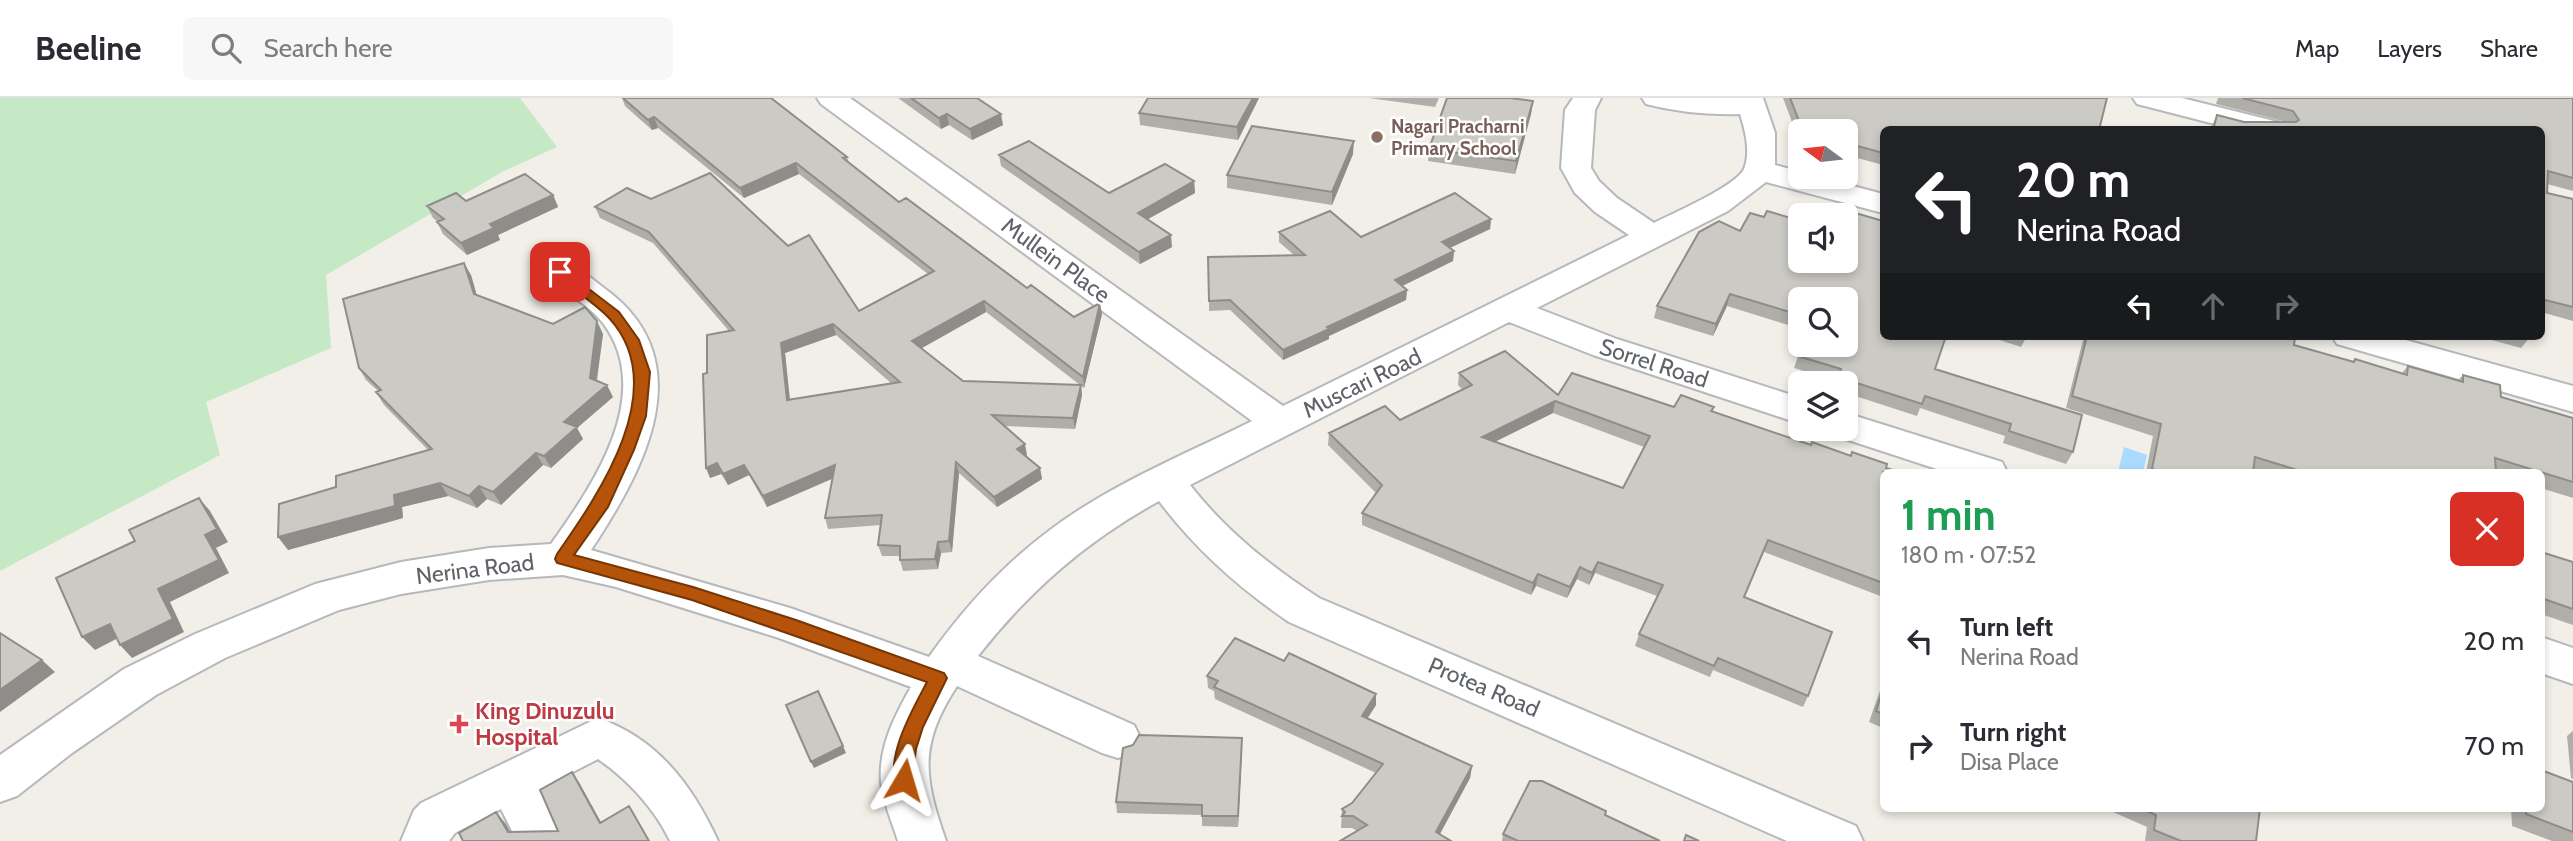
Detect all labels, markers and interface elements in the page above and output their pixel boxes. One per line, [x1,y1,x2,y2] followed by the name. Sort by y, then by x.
[183,17,673,80] search box
[35,28,141,68] text: Beeline
[207,29,245,67] icon: search
[263,32,393,64] text: Search here
[2295,34,2339,63] text: Map
[2377,34,2442,63] text: Layers
[2480,34,2538,63] text: Share
[1391,115,1524,160] place label: Nagari Pracharni Primary School
[1788,119,1858,189] north arrow
[1788,119,1858,441] map controls
[1369,129,1385,145] marker: Nagari Pracharni Primary School
[2016,150,2130,209] text: 20 m
[1901,154,1992,245] icon: left
[1788,203,1858,273] button: sound
[2016,210,2181,249] text: Nerina Road
[996,211,1116,309] street label: Mullein Place
[530,242,590,302] pin
[541,253,579,291] icon: arrive
[1788,287,1858,357] button: search
[2121,287,2159,325] icon: left
[2194,287,2232,325] icon: ahead
[2267,287,2305,325] icon: right
[1596,332,1712,394] street label: Sorrel Road
[1298,342,1426,424] street label: Muscari Road
[1788,371,1858,441] button: layers
[1901,489,1996,541] text: 1 min
[2450,492,2524,566] button: close
[1901,541,2036,569] text: 180 m · 07:52
[414,548,536,590] street label: Nerina Road
[1960,611,2053,643] text: Turn left
[1901,622,1939,660] icon: left
[2464,625,2524,657] text: 20 m
[1960,643,2079,671] text: Nerina Road
[1424,651,1544,723] street label: Protea Road
[475,697,614,751] place label: King Dinuzulu Hospital
[449,714,469,734] marker: King Dinuzulu Hospital
[1960,716,2066,748] text: Turn right
[1901,727,1939,765] icon: right
[2464,730,2524,762] text: 70 m
[867,743,941,817] position arrow
[1960,748,2059,776] text: Disa Place

